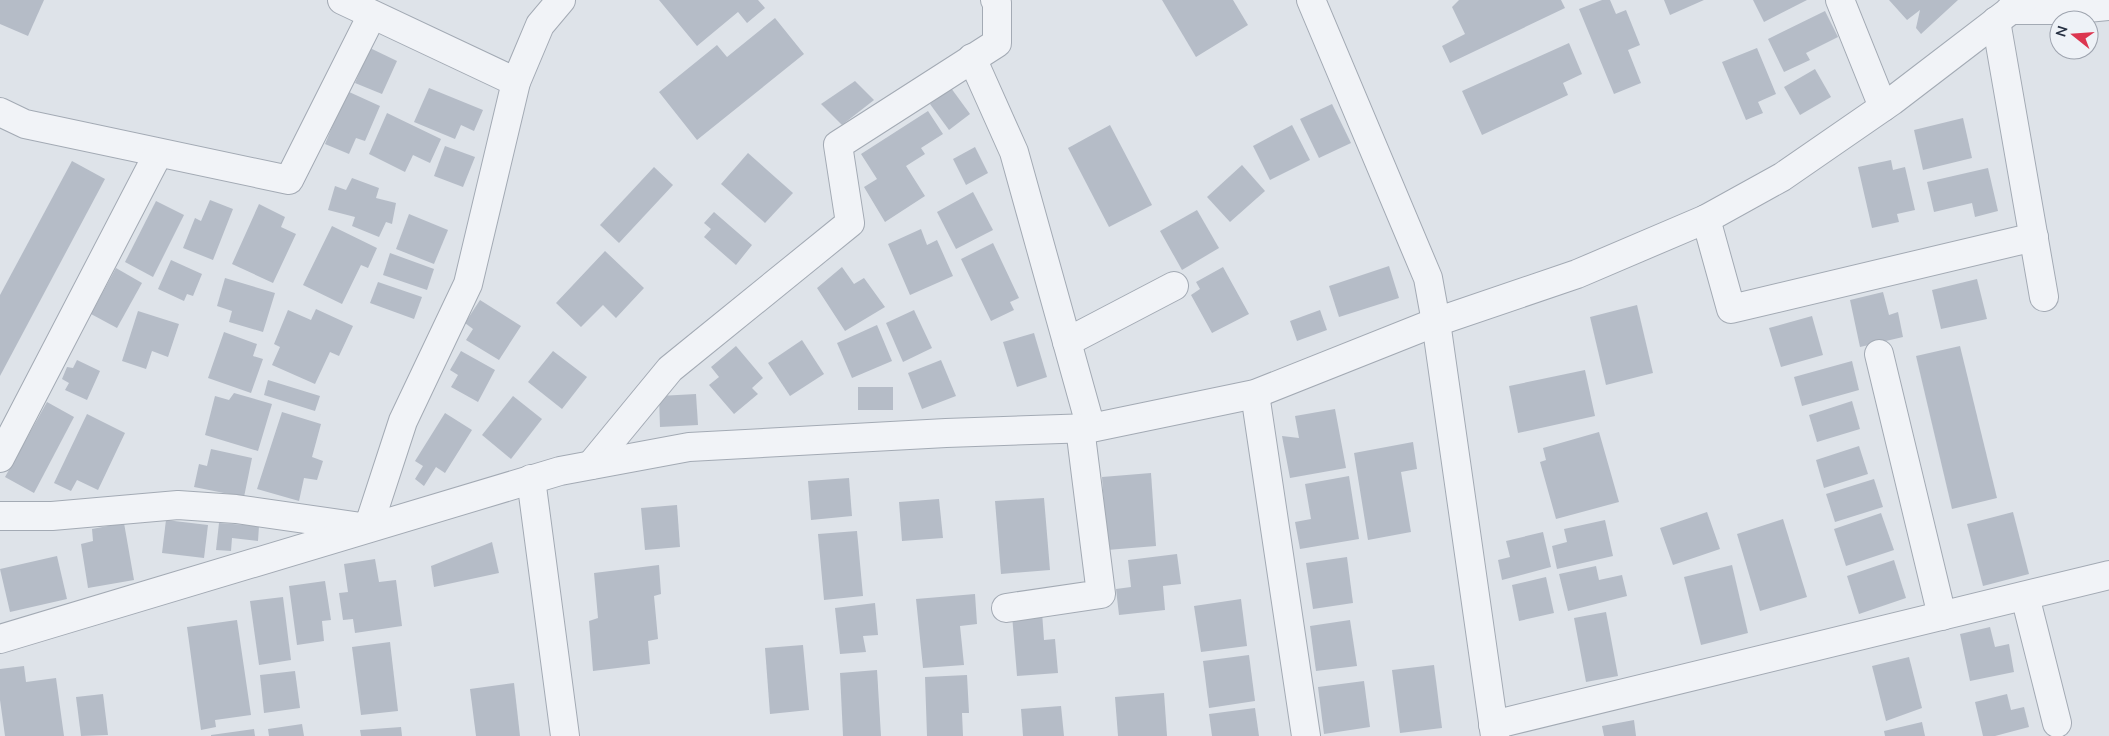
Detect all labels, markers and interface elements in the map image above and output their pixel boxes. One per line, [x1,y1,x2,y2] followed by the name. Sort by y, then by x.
[2049,10,2099,60] north arrow
[2051,24,2072,39] text: N

